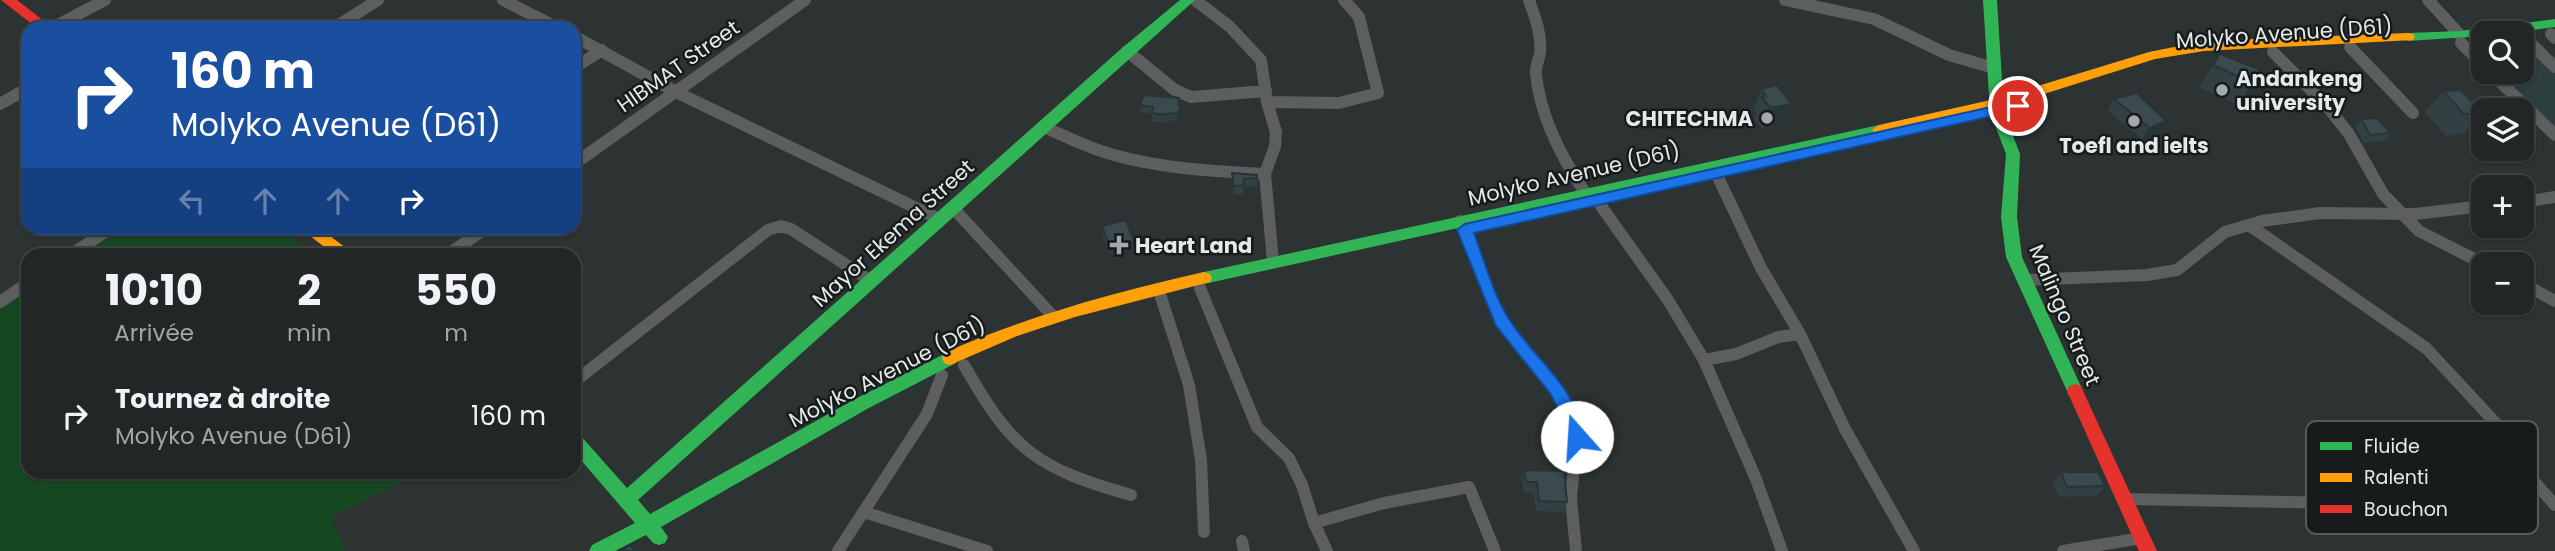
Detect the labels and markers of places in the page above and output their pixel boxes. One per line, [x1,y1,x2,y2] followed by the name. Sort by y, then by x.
[2236,64,2363,117] place label: Andankeng university
[1988,76,2048,136] pin
[2214,82,2230,98] marker: Andankeng university
[1626,104,1754,133] place label: CHITECHMA
[1759,110,1775,126] marker: CHITECHMA
[2126,113,2142,129] marker: Toefl and ielts
[2059,131,2209,160] place label: Toefl and ielts
[1135,231,1252,260] place label: Heart Land
[1109,235,1129,255] marker: Heart Land

